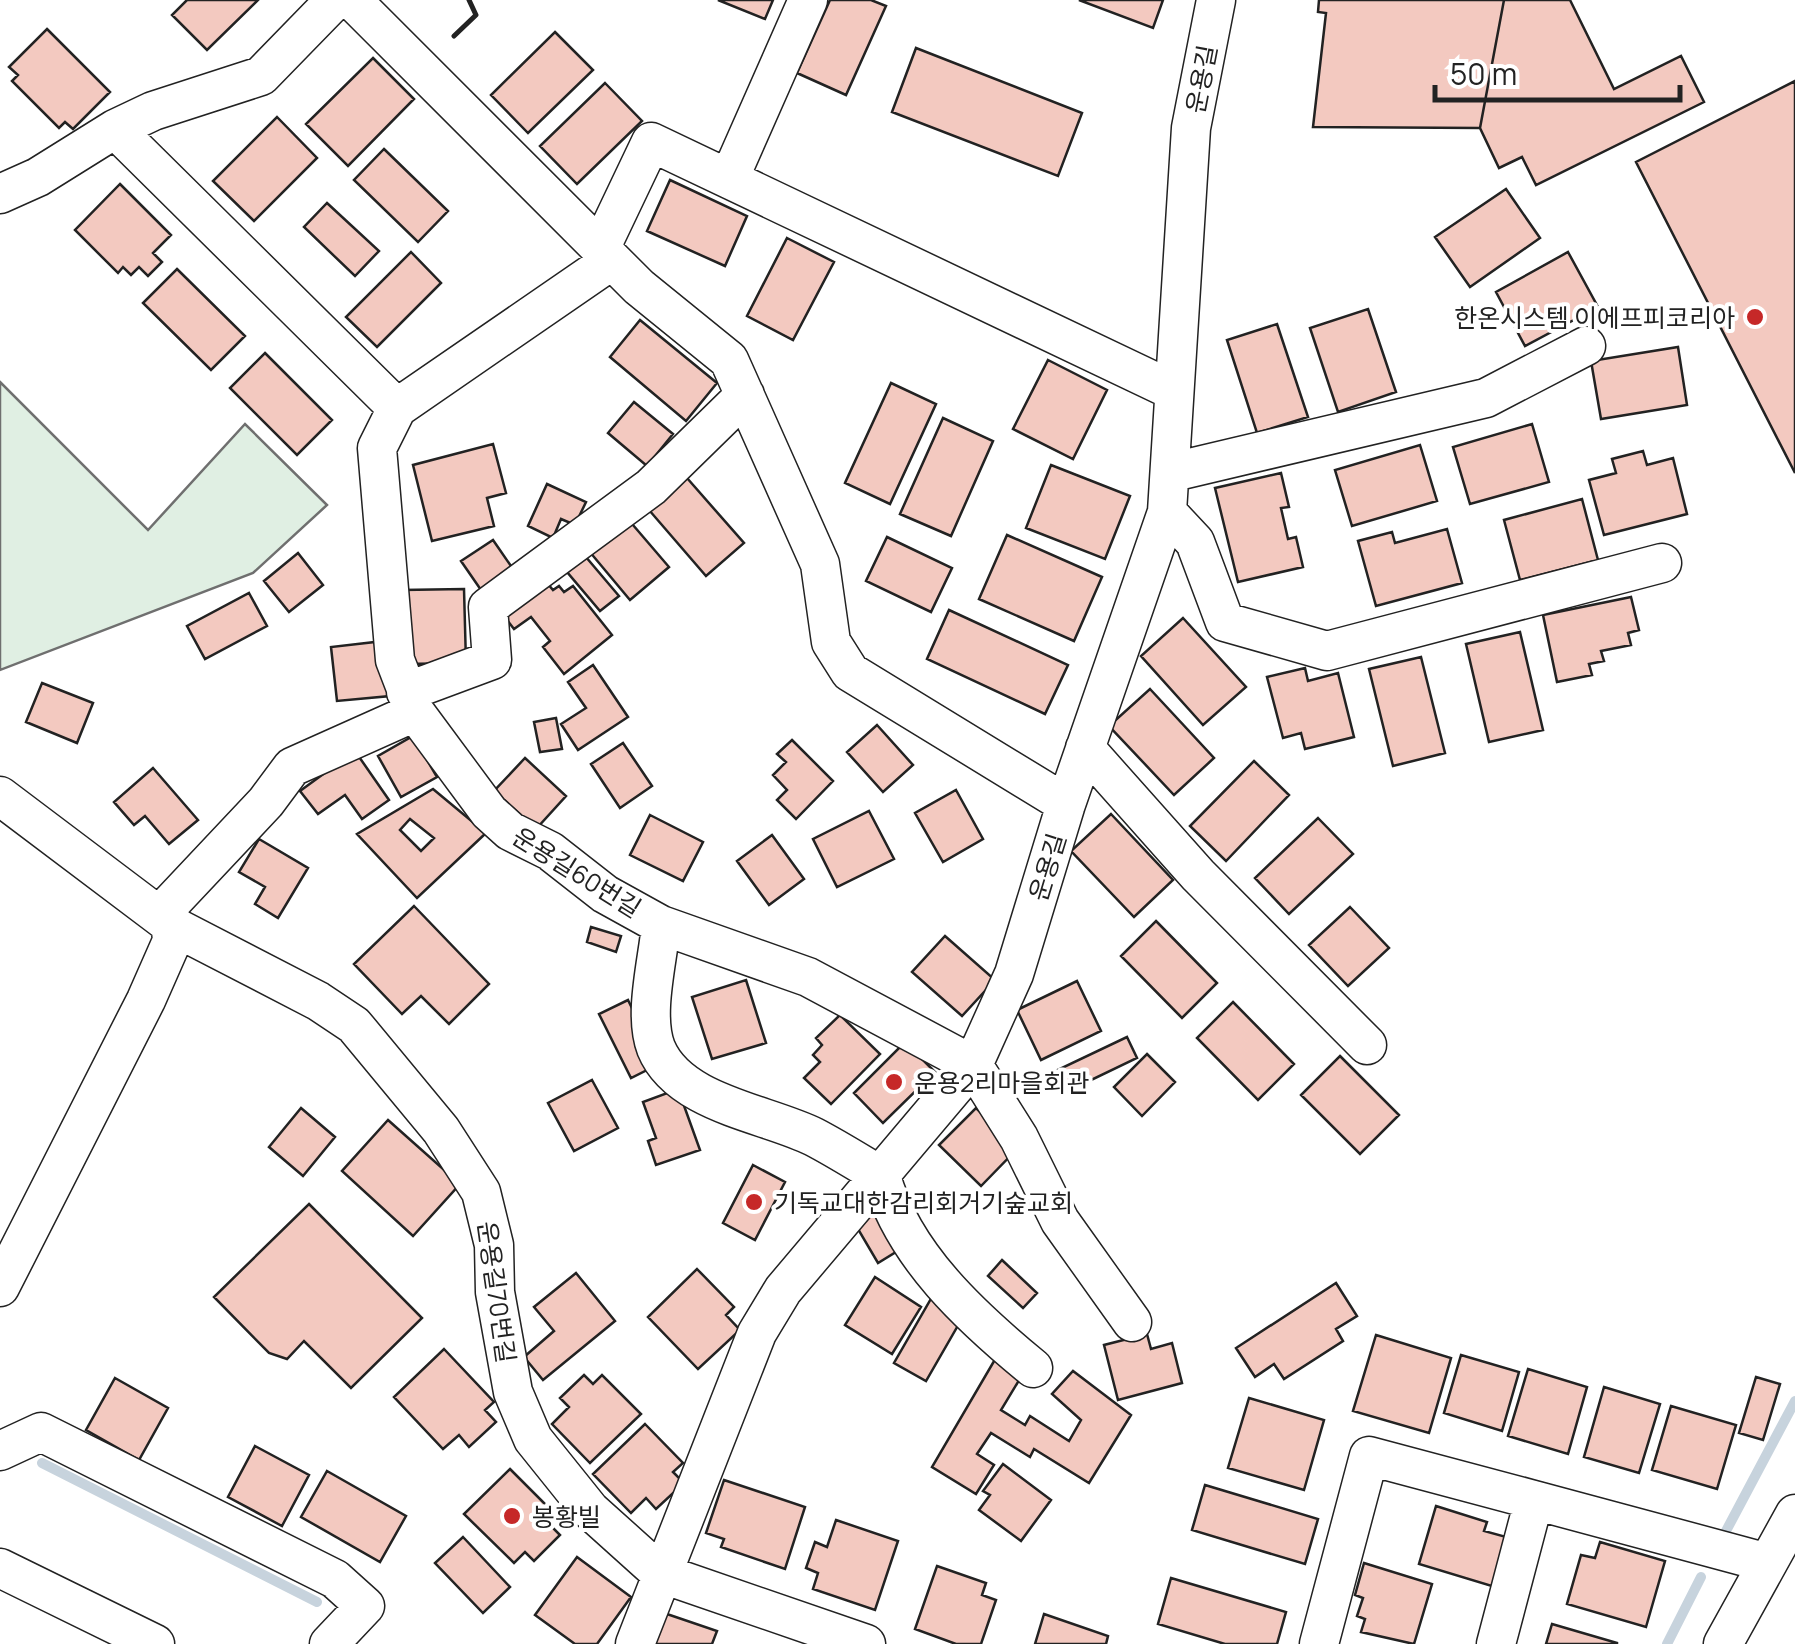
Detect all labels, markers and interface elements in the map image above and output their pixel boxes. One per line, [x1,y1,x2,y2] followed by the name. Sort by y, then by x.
[1435,40,1680,102] scale bar
[1177,42,1225,116] street label: 운용길
[1450,53,1517,94] text: 50 m
[1454,300,1735,335] place label: 한온시스템 이에프피코리아
[1744,306,1766,328] marker: 한온시스템 이에프피코리아
[506,819,648,925] street label: 운용길60번길
[1020,829,1074,905] street label: 운용길
[914,1065,1089,1100] place label: 운용2리마을회관
[883,1071,905,1093] marker: 운용2리마을회관
[774,1185,1073,1220] place label: 기독교대한감리회거기숲교회
[743,1191,765,1213] marker: 기독교대한감리회거기숲교회
[470,1219,524,1365] street label: 운용길70번길
[532,1499,601,1534] place label: 봉황빌
[501,1505,523,1527] marker: 봉황빌

